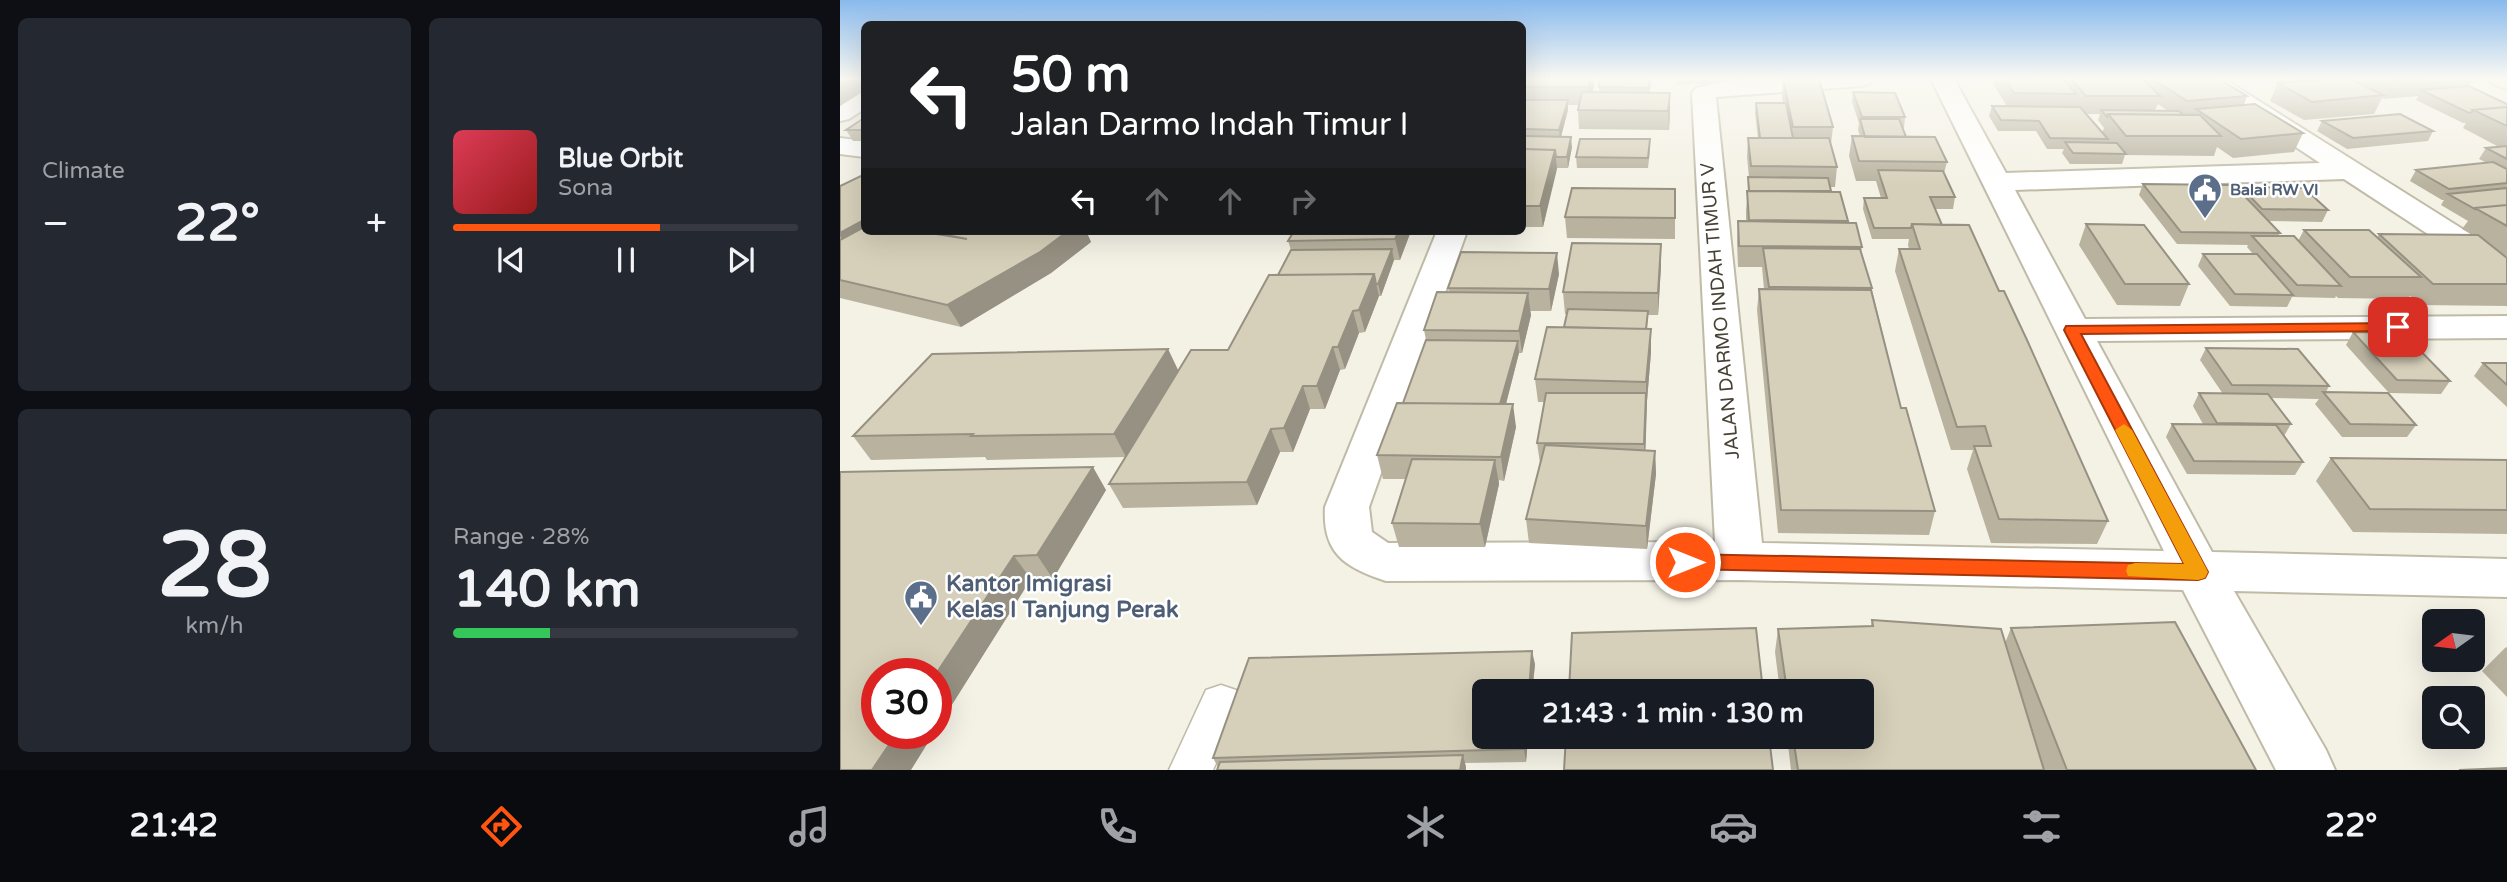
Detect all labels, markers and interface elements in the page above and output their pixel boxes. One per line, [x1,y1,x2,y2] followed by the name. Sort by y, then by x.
[1011,46,1130,105] text: 50 m
[896,49,987,140] icon: left
[1011,106,1409,144] text: Jalan Darmo Indah Timur I
[558,143,683,174] text: Blue Orbit
[42,157,125,185] text: Climate
[1696,162,1744,460] street label: JALAN DARMO INDAH TIMUR V
[2186,171,2224,220] public building icon: Balai RW VI
[558,174,613,202] text: Sona
[2230,180,2319,200] place label: Balai RW VI
[1065,182,1103,220] icon: left
[1138,182,1176,220] icon: ahead
[1211,182,1249,220] icon: ahead
[1284,182,1322,220] icon: right
[175,192,260,255] text: 22°
[42,201,69,247] text: −
[366,201,387,247] text: +
[492,241,530,279] icon: previous
[607,241,645,279] icon: pause
[722,241,760,279] icon: next
[2368,297,2428,357] pin
[2379,308,2417,346] icon: arrive
[157,511,272,621] text: 28
[453,523,589,551] text: Range · 28%
[1648,525,1722,599] position arrow
[453,558,641,621] text: 140 km
[946,570,1179,624] place label: Kantor Imigrasi Kelas I Tanjung Perak
[902,578,940,627] public building icon: Kantor Imigrasi Kelas I Tanjung Perak
[2422,609,2485,672] north arrow
[2422,609,2485,749] map controls
[186,612,243,640] text: km/h
[861,658,952,749] speed limit sign: 30
[2422,686,2485,749] button: search
[1542,698,1804,729] text: 21:43 · 1 min · 130 m
[477,802,526,851] icon: directions
[785,802,834,851] icon: music
[1093,802,1142,851] icon: phone
[1401,802,1450,851] icon: climate
[1709,802,1758,851] icon: car
[2017,802,2066,851] icon: filters
[129,807,218,845] text: 21:42
[2325,807,2377,845] text: 22°

